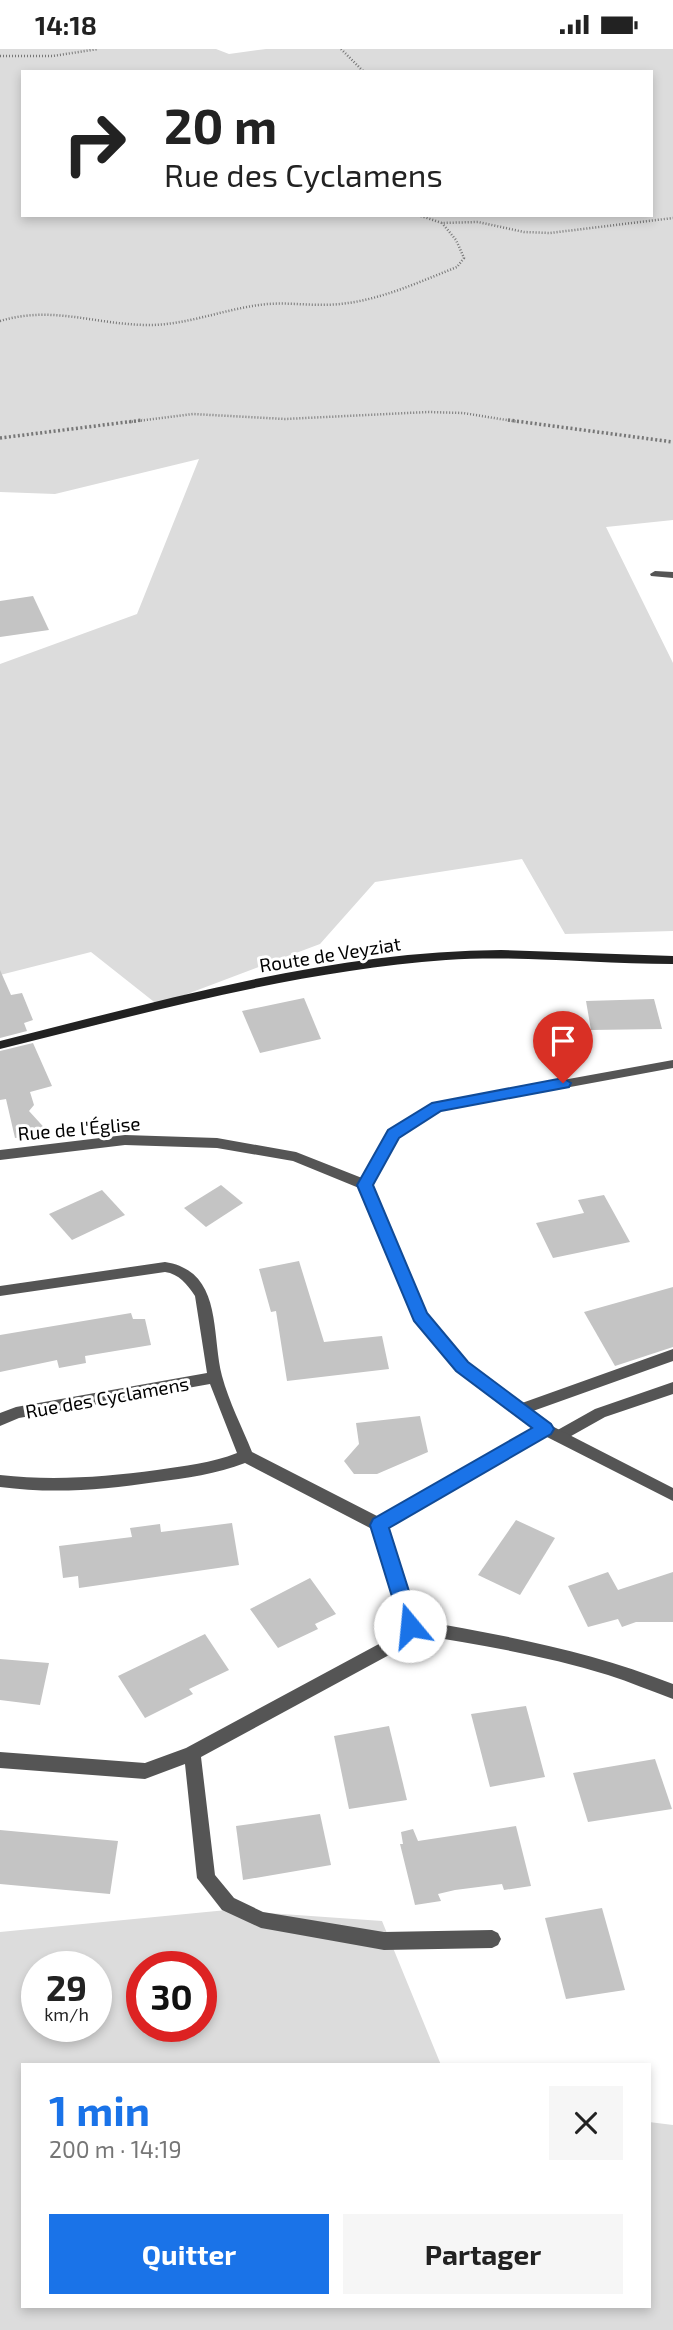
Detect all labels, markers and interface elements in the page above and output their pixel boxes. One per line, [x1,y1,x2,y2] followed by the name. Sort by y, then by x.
[35,9,97,40] text: 14:18
[164,95,277,154] text: 20 m
[49,98,140,189] icon: right
[164,155,443,193] text: Rue des Cyclamens
[258,931,402,977] street label: Route de Veyziat
[533,1011,593,1083] pin
[544,1022,582,1060] icon: arrive
[17,1111,141,1145] street label: Rue de l'Église
[24,1371,190,1423] street label: Rue des Cyclamens
[373,1589,447,1663] position arrow
[126,1951,217,2042] speed limit sign: 30
[46,1966,87,2008] text: 29
[44,2003,89,2025] text: km/h
[49,2084,150,2134] text: 1 min
[549,2086,623,2160] button: close
[49,2135,182,2163] text: 200 m · 14:19
[49,2214,329,2294] button: Quitter
[343,2214,623,2294] button: Partager

